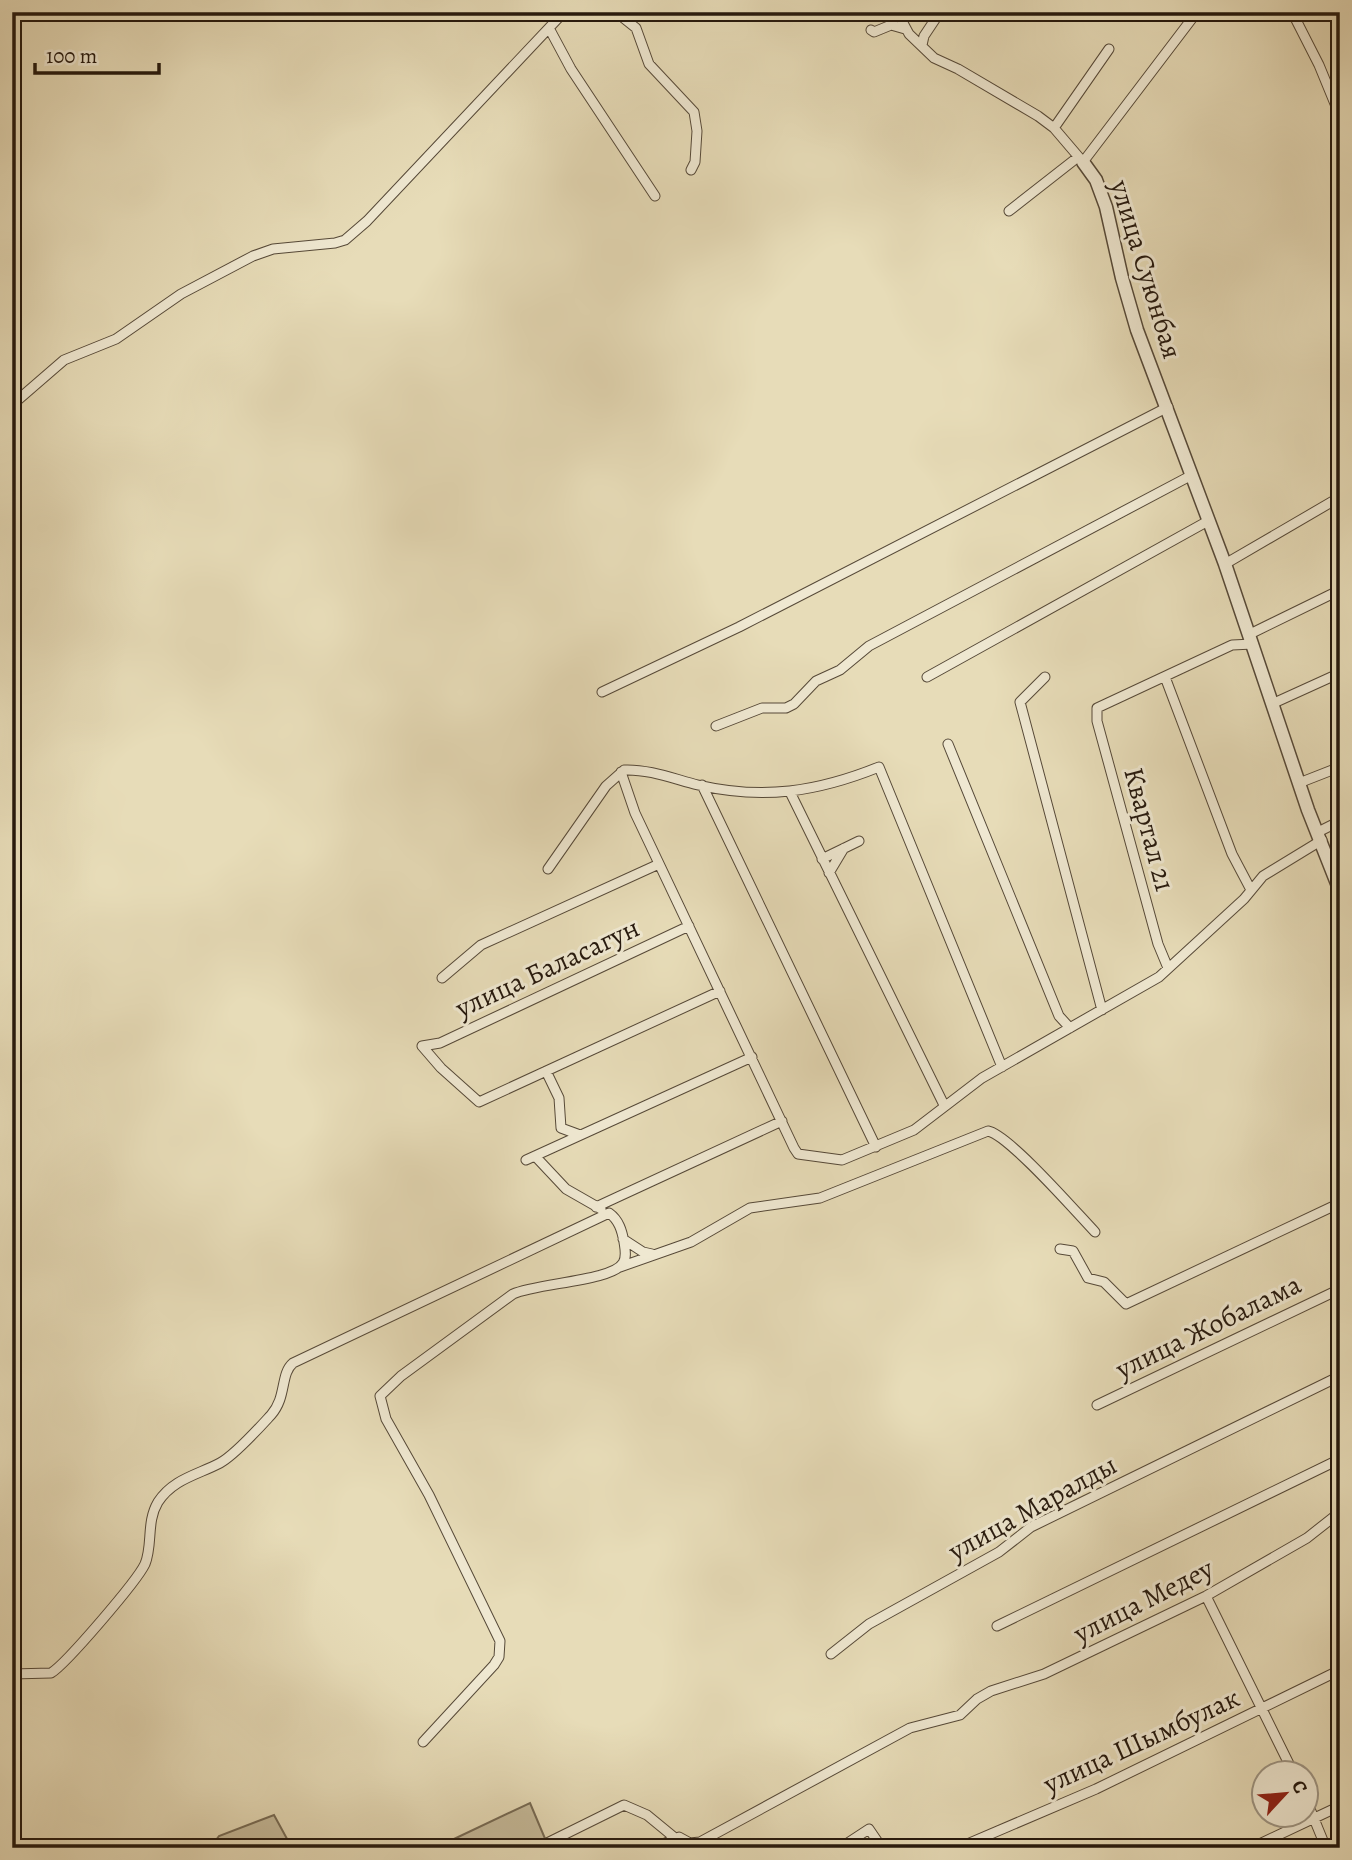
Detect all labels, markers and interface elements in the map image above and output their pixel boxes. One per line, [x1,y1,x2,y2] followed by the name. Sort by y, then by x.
[35,32,159,76] scale bar
[46,42,97,70] text: 100 m
[1101,174,1191,363] street label: улица Суюнбая
[1114,763,1184,895] street label: Квартал 21
[448,909,646,1028] street label: улица Баласагун
[1108,1266,1308,1389] street label: улица Жобалама
[940,1446,1124,1570] street label: улица Маралды
[1066,1549,1220,1653] street label: улица Медеу
[1036,1679,1246,1803] street label: улица Шымбулак
[1250,1758,1320,1828] north arrow
[1285,1776,1314,1798] text: С

